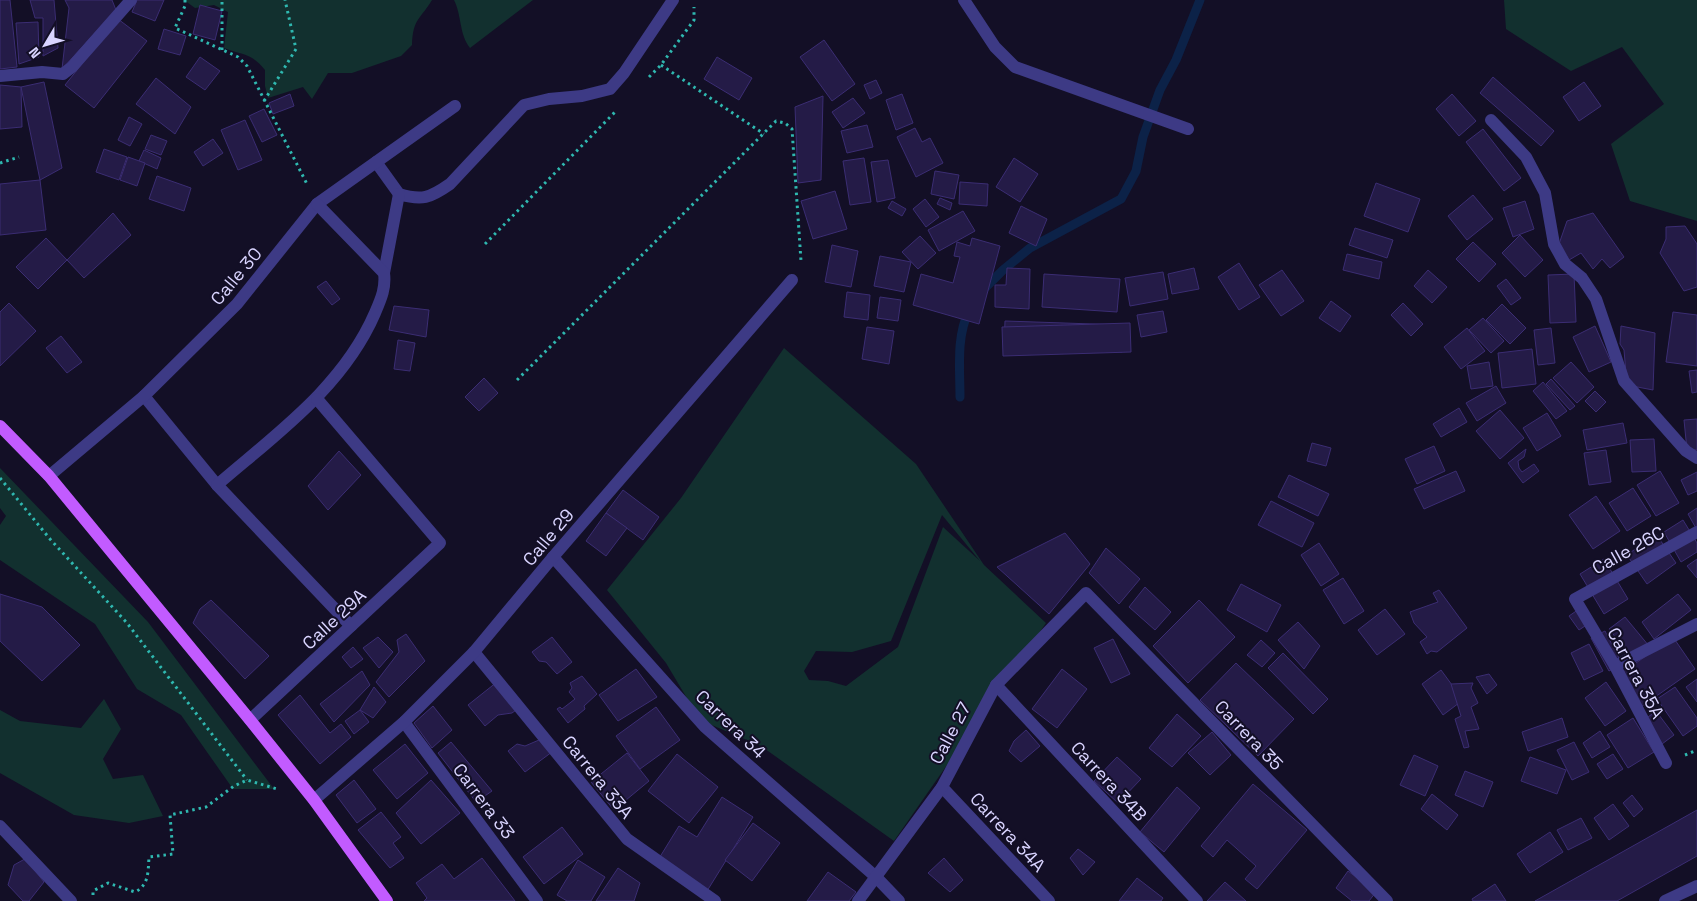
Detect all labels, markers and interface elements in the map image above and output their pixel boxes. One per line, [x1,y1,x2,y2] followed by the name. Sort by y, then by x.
[20,20,70,70] north arrow
[25,44,45,62] text: N
[205,242,267,310] street label: Calle 30
[517,504,579,570] street label: Calle 29
[1588,521,1668,579] street label: Calle 26C
[297,584,371,654] street label: Calle 29A
[1602,623,1670,723] street label: Carrera 35A
[691,685,771,763] street label: Carrera 34
[1210,695,1288,775] street label: Carrera 35
[924,698,976,768] street label: Calle 27
[557,731,639,823] street label: Carrera 33A
[1066,736,1152,826] street label: Carrera 34B
[448,759,520,843] street label: Carrera 33
[965,787,1051,877] street label: Carrera 34A

